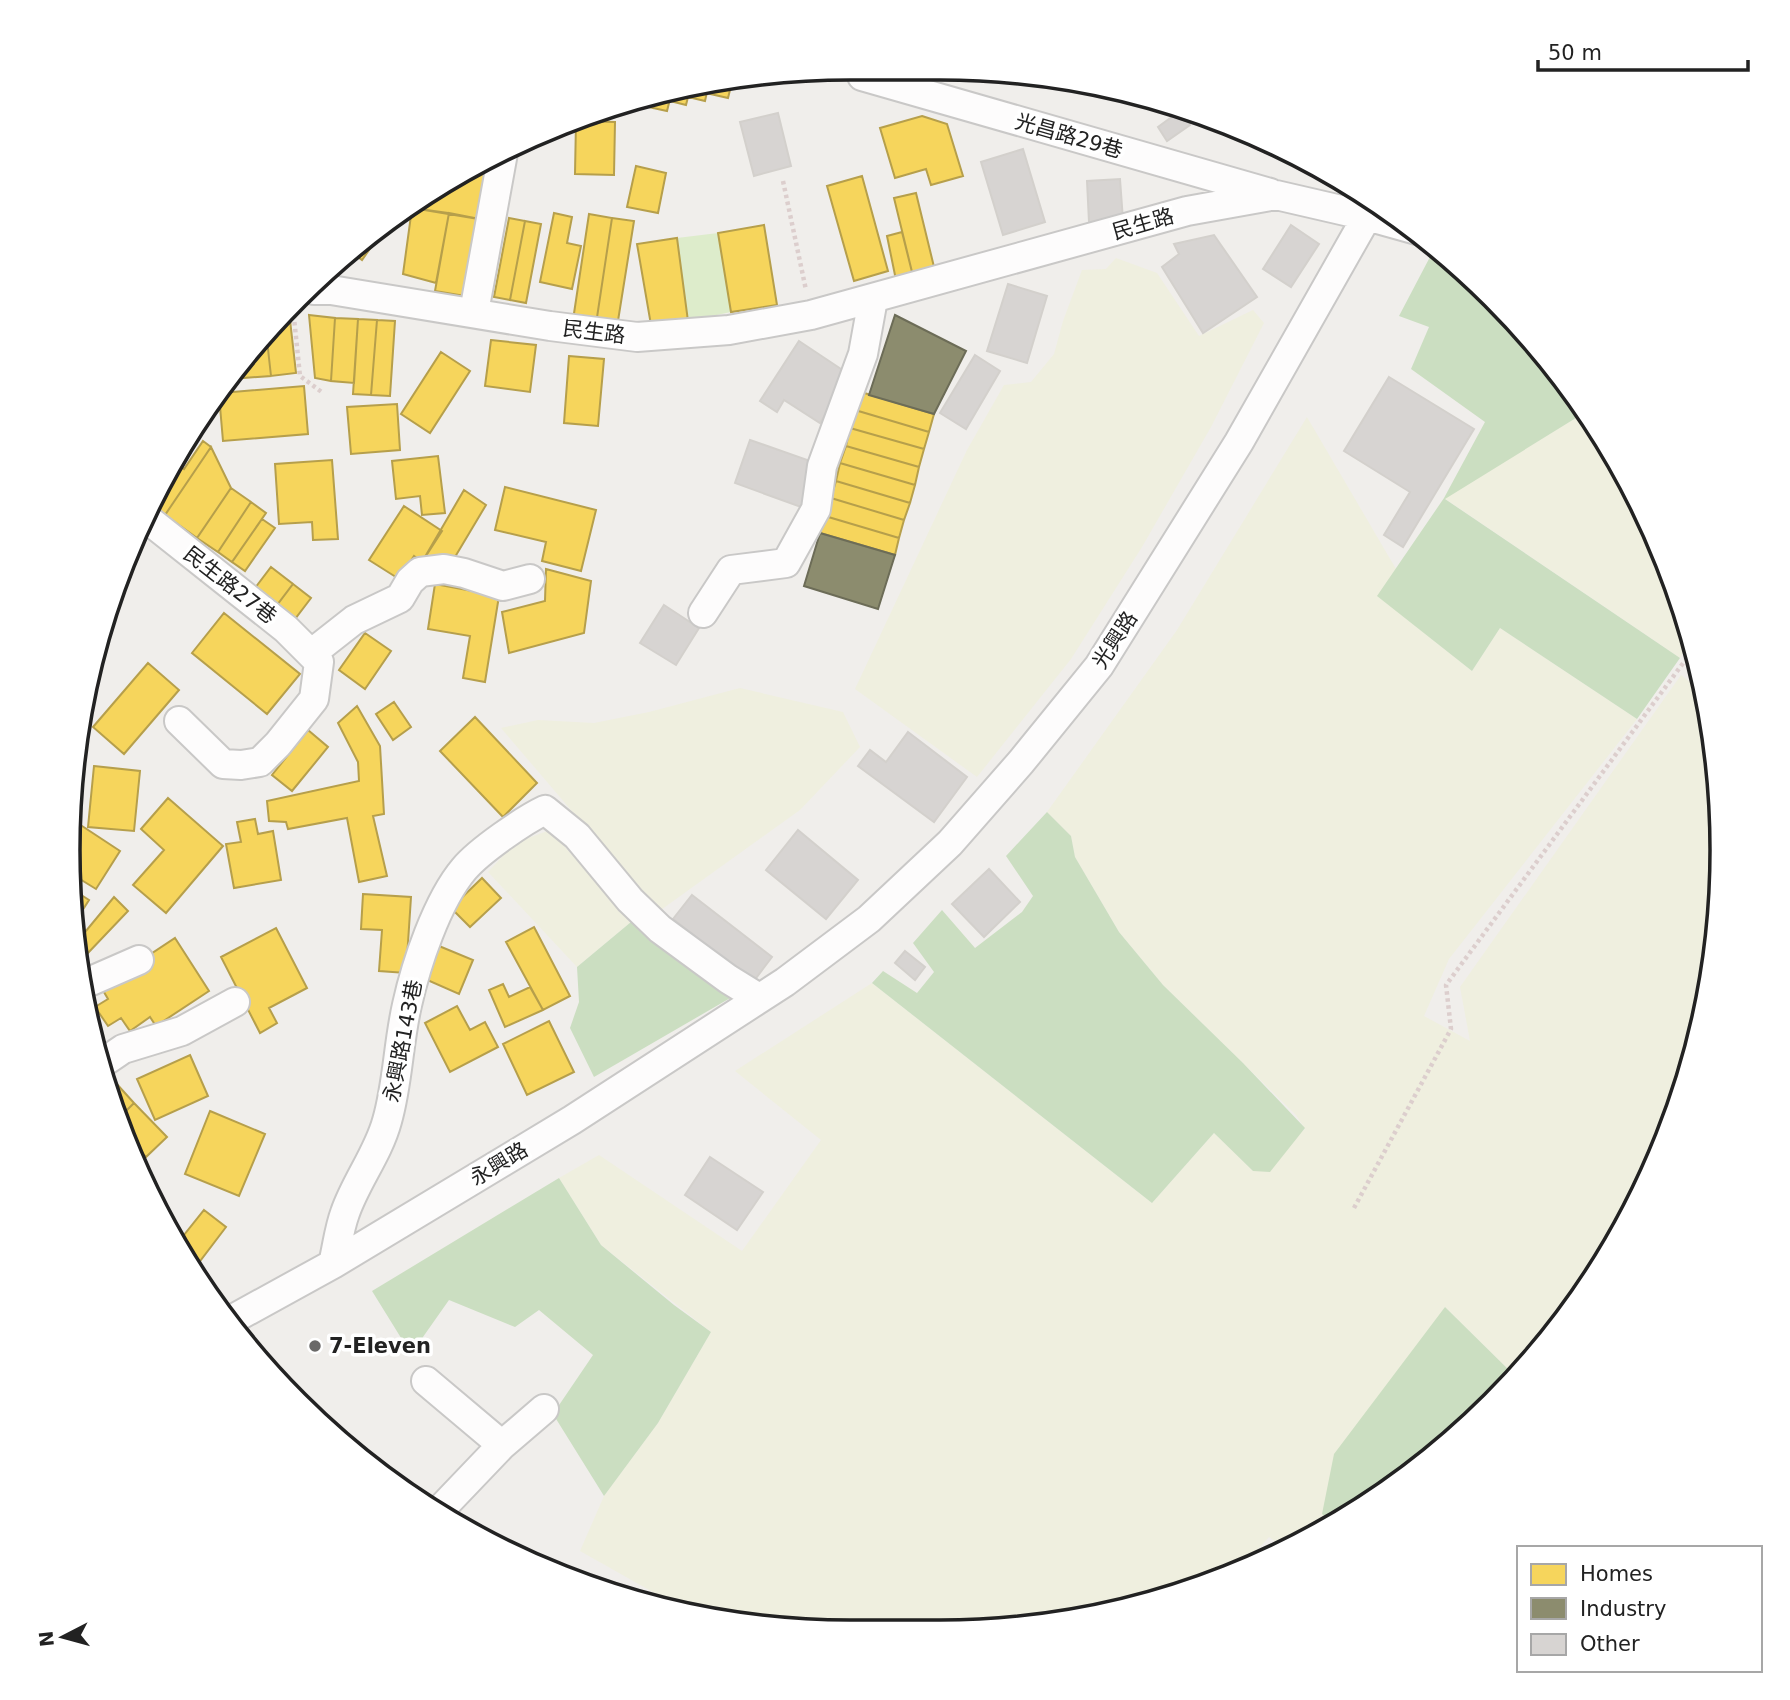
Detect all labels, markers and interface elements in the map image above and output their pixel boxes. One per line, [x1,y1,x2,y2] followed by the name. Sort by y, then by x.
[1538,28,1748,72] scale bar
[1548,41,1602,65] text: 50 m
[1012,109,1126,163] street label: 光昌路29巷
[1109,204,1177,244] street label: 民生路
[561,316,627,348] street label: 民生路
[179,541,281,629] street label: 民生路27巷
[1088,607,1142,673] street label: 光興路
[379,978,427,1104] street label: 永興路143巷
[466,1137,532,1191] street label: 永興路
[329,1334,431,1358] place label: 7-Eleven
[307,1338,323,1354] marker: 7-Eleven
[1517,1546,1762,1672] legend
[1580,1562,1653,1586] text: Homes
[1580,1597,1666,1621] text: Industry
[28,1602,98,1672] north arrow
[34,1630,58,1648] text: N
[1580,1632,1640,1656] text: Other

